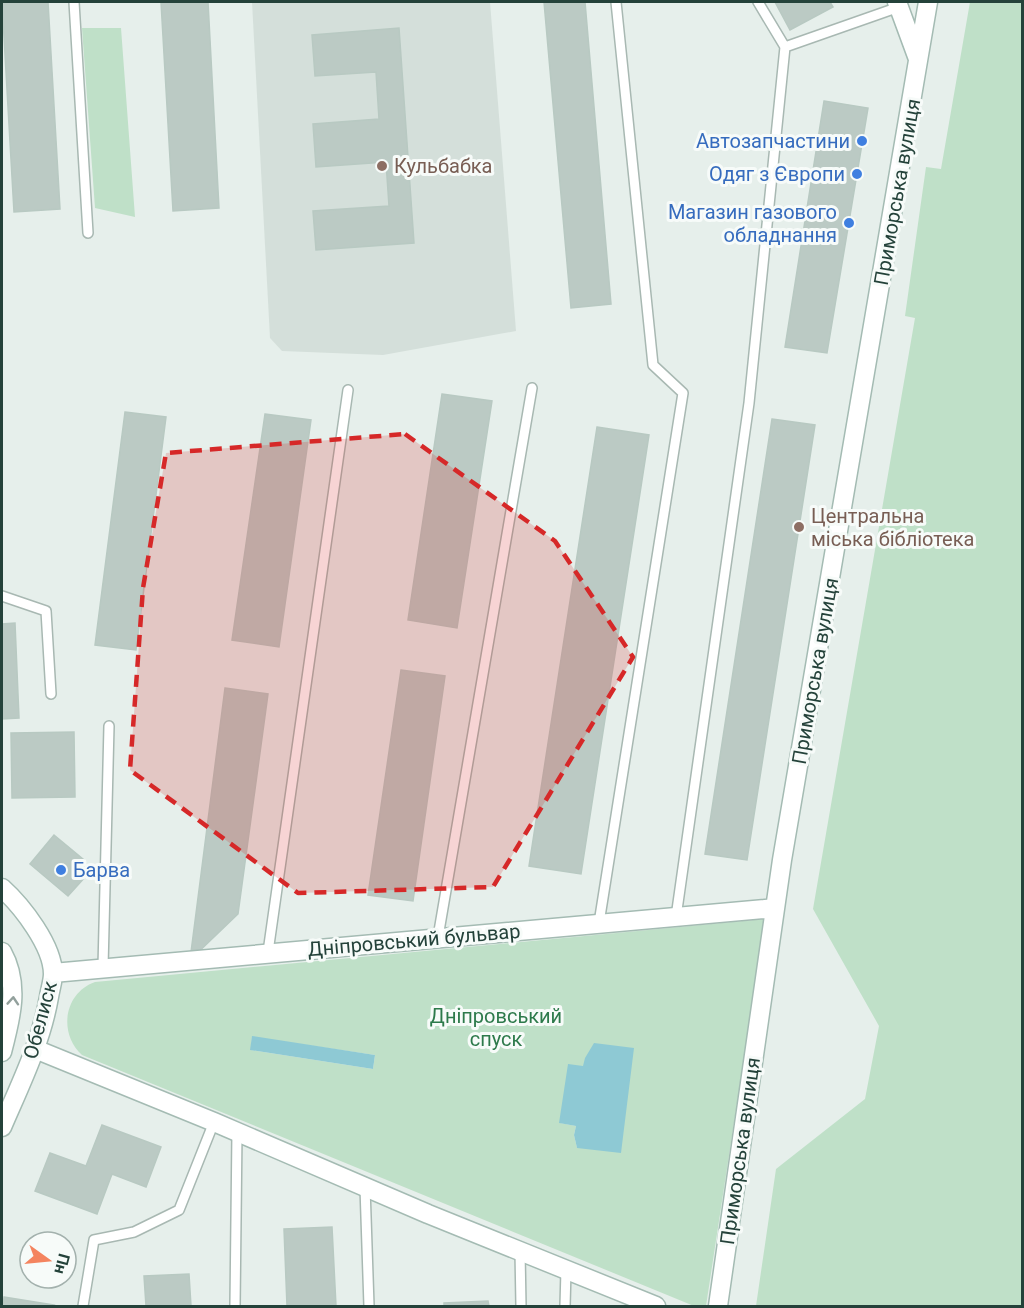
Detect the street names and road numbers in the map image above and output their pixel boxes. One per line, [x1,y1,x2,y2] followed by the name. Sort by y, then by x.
[869,97,925,287] street label: Приморська вулиця
[787,576,843,766] street label: Приморська вулиця
[307,919,521,961] street label: Дніпровський бульвар
[18,978,62,1062] street label: Обелиск
[715,1056,765,1246] street label: Приморська вулиця

